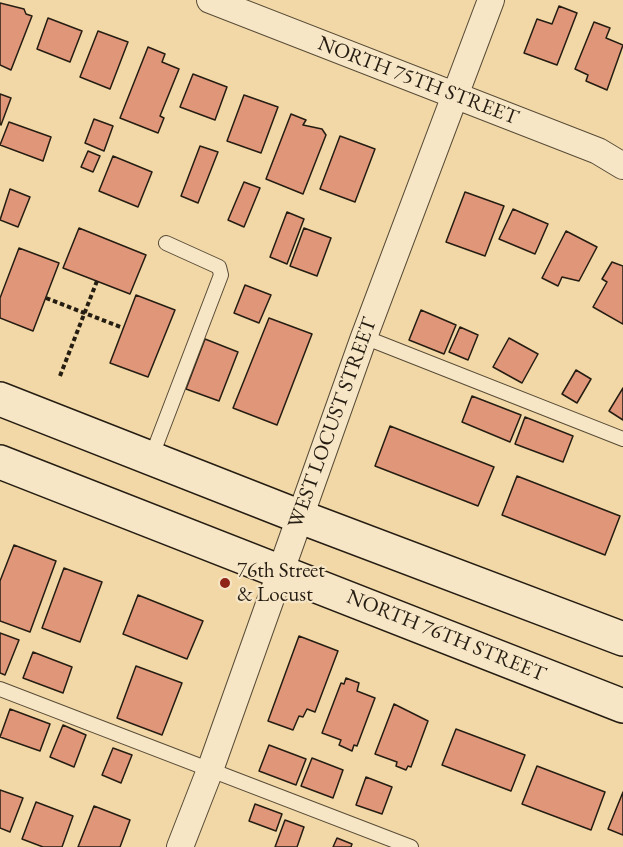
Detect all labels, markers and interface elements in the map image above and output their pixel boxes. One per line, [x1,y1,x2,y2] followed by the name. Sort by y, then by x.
[314,31,522,131] street label: NORTH 75TH STREET
[283,314,383,532] street label: WEST LOCUST STREET
[237,558,325,608] place label: 76th Street & Locust
[218,576,232,590] marker: 76th Street & Locust
[343,584,549,688] street label: NORTH 76TH STREET

